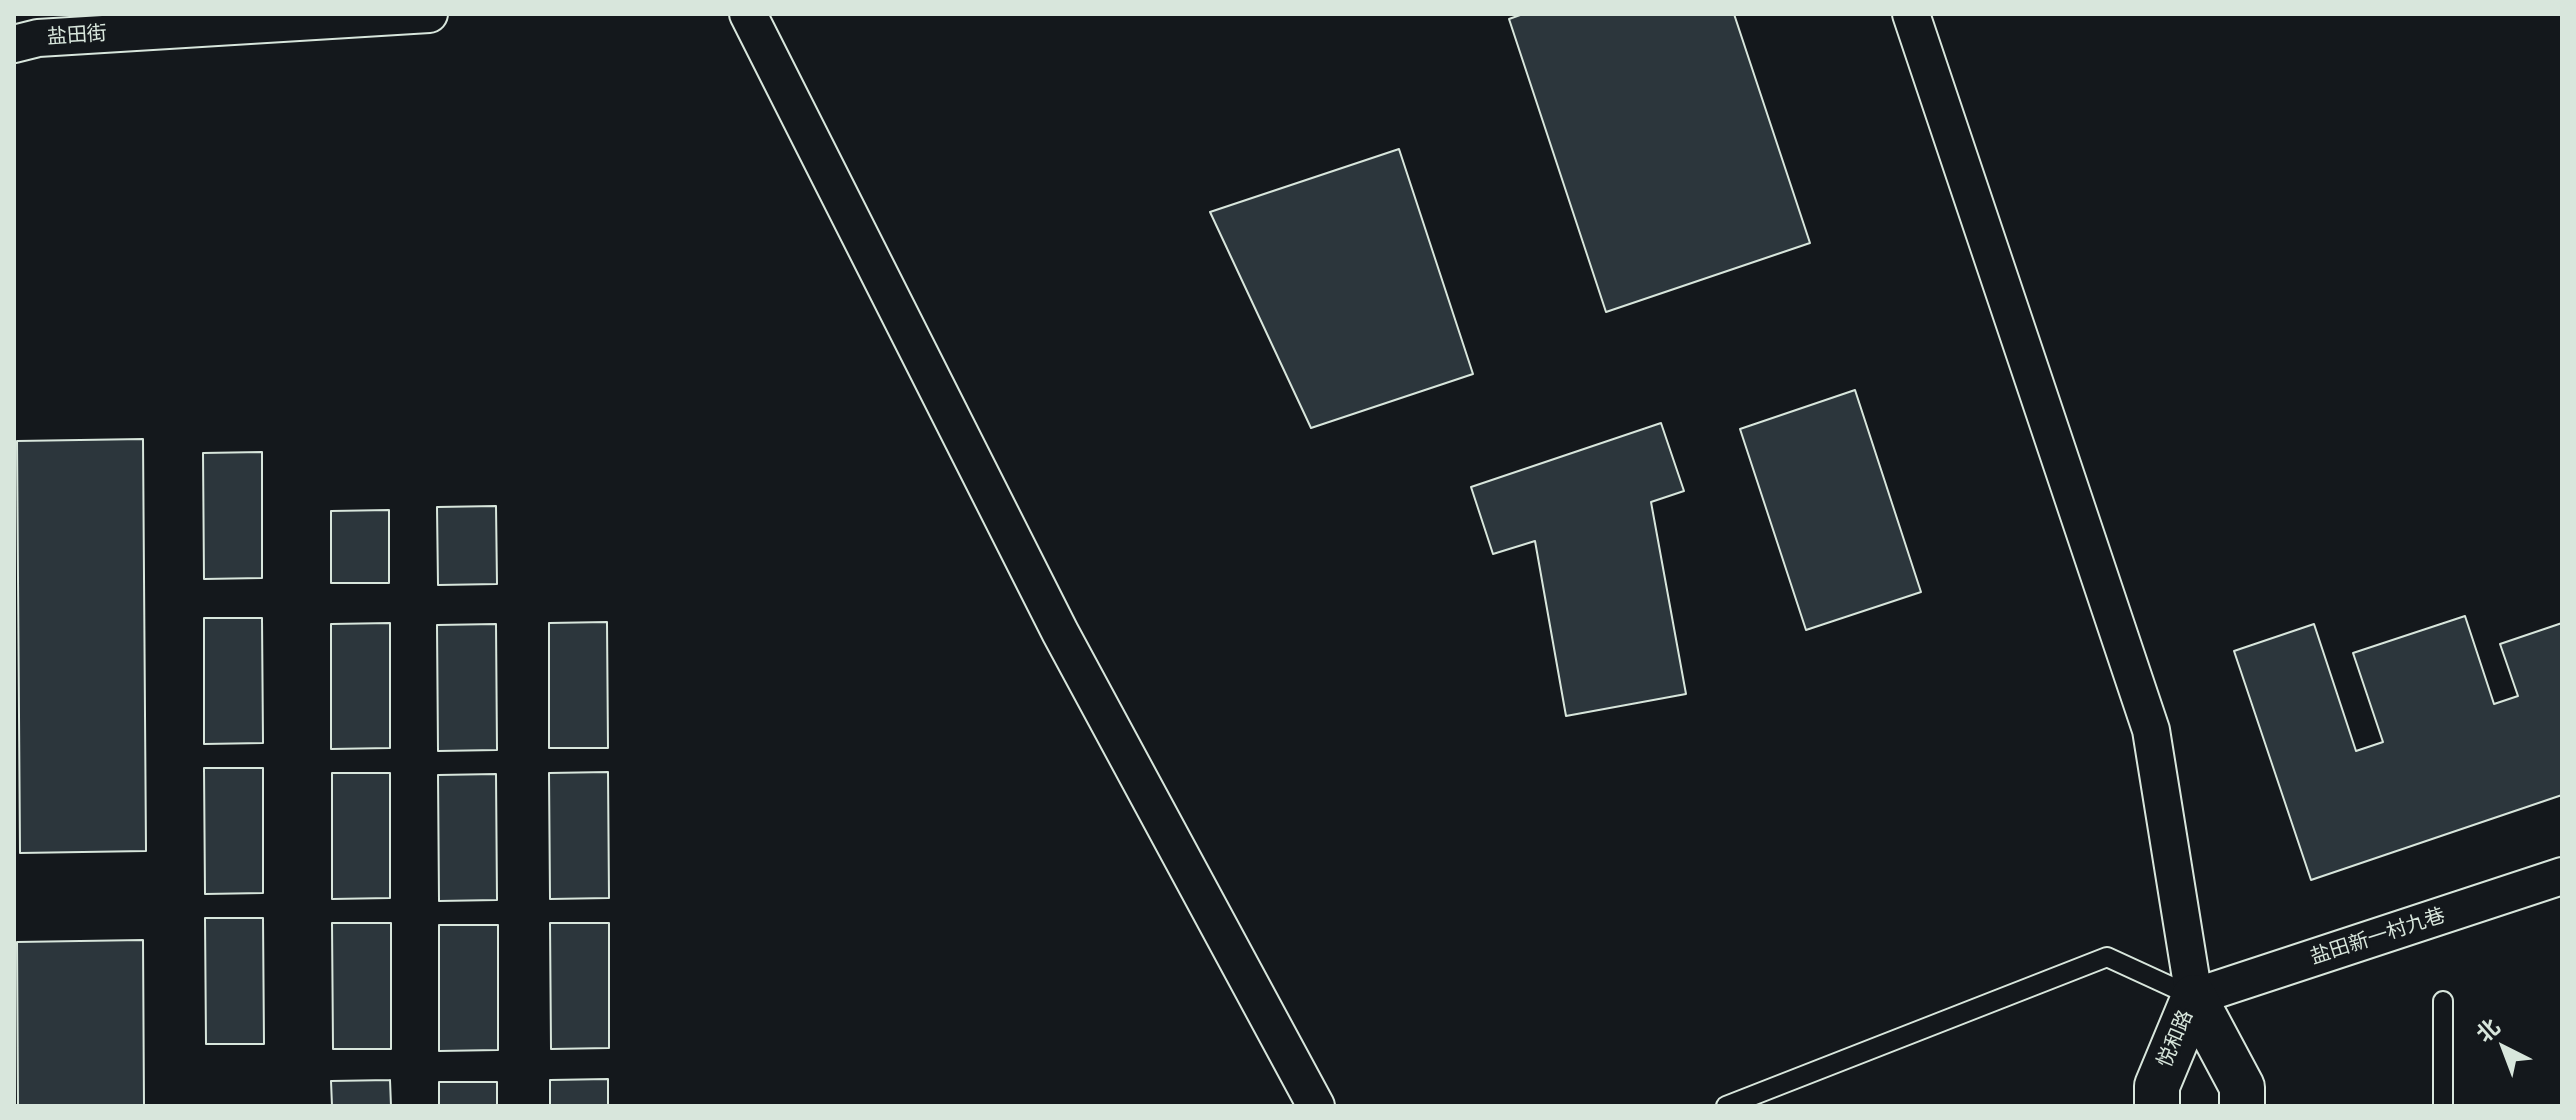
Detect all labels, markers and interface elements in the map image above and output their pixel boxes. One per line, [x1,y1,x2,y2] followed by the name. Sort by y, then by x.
[46,22,108,50] street label: 盐田街
[2308,904,2448,970] street label: 盐田新一村九巷
[2153,1007,2199,1071] street label: 悦和路
[2464,1008,2544,1088] north arrow
[2470,1012,2506,1049] text: 北

